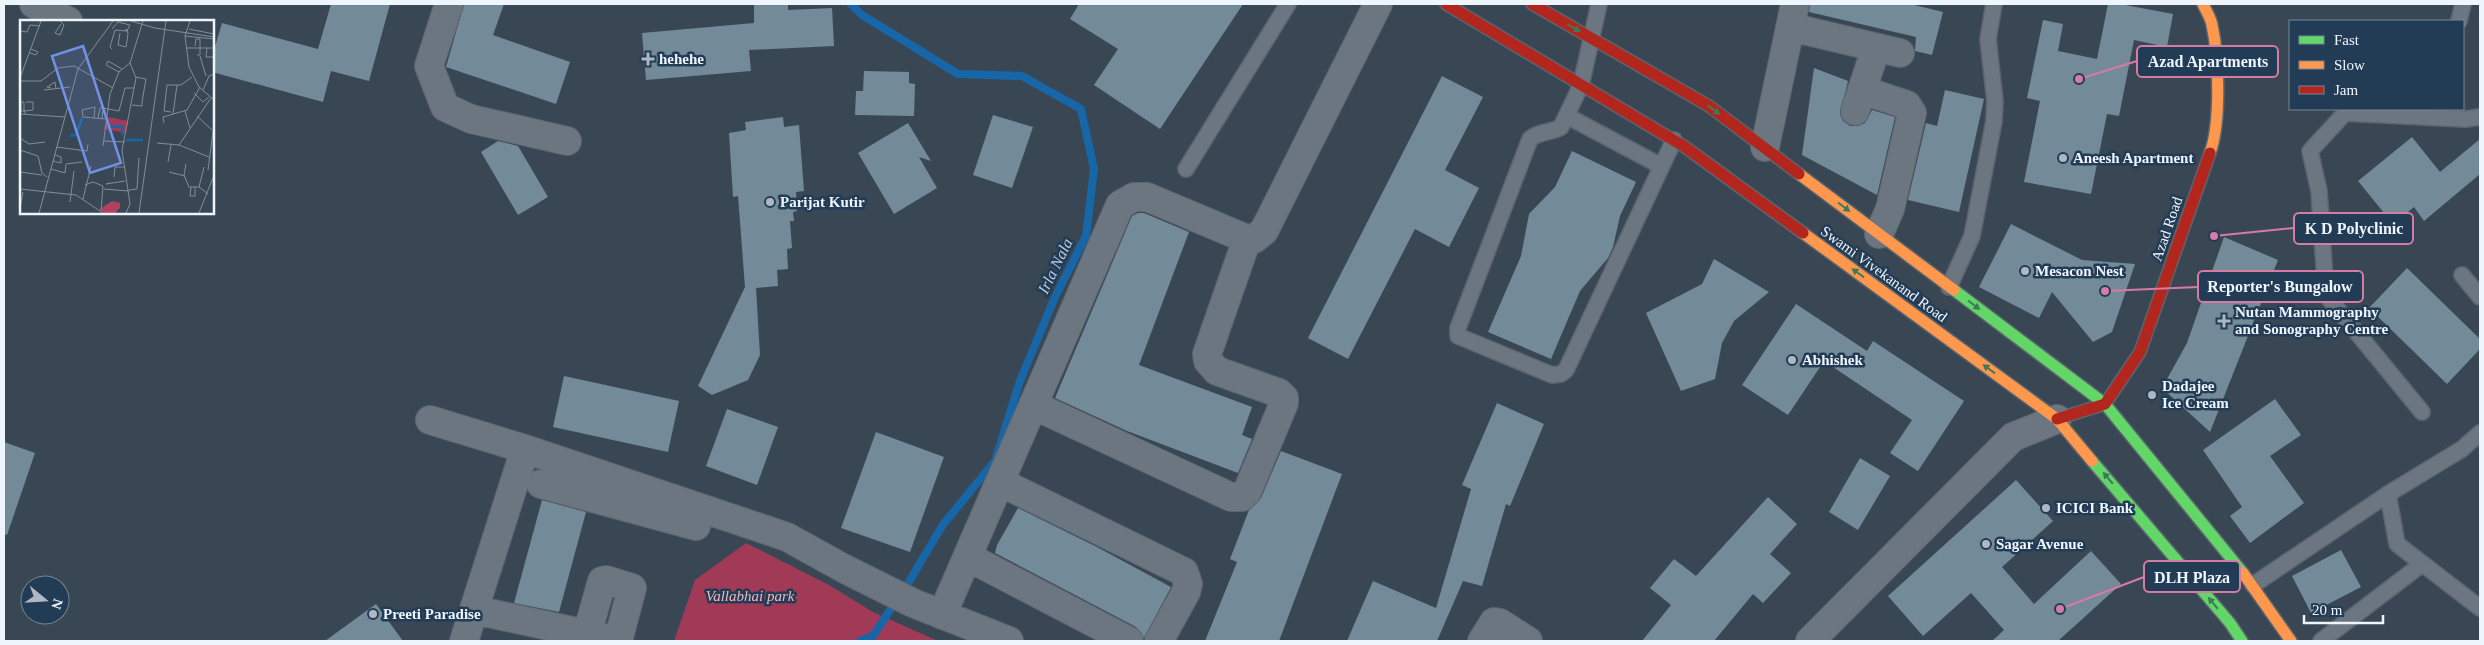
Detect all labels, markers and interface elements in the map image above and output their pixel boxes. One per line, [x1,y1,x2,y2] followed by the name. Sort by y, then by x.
[20,20,214,214] inset map
[2289,20,2464,110] legend
[1566,24,1581,32] one-way arrow
[2334,32,2360,48] text: Fast
[2137,46,2278,77] callout: Azad Apartments
[659,51,704,67] place label: hehehe
[641,52,655,66] marker: hehehe
[2148,53,2268,71] text: Azad Apartments
[2334,57,2365,73] text: Slow
[2334,82,2358,98] text: Jam
[1707,104,1720,115] one-way arrow
[2073,150,2193,166] place label: Aneesh Apartment
[2057,152,2069,164] marker: Aneesh Apartment
[780,194,865,210] place label: Parijat Kutir
[2149,194,2186,263] street label: Azad Road
[764,196,776,208] marker: Parijat Kutir
[1837,202,1850,213] one-way arrow
[2294,213,2413,244] callout: K D Polyclinic
[2305,220,2403,238] text: K D Polyclinic
[1818,223,1951,325] street label: Swami Vivekanand Road
[1034,236,1076,297] water label: Irla Nala
[2035,263,2124,279] place label: Mesacon Nest
[2019,265,2031,277] marker: Mesacon Nest
[1851,268,1865,278] one-way arrow
[2198,271,2363,302] callout: Reporter's Bungalow
[2207,278,2353,296] text: Reporter's Bungalow
[1967,300,1981,310] one-way arrow
[2235,304,2388,337] place label: Nutan Mammography and Sonography Centre
[2217,314,2231,328] marker: Nutan Mammography and Sonography Centre
[1802,352,1864,368] place label: Abhishek
[1786,354,1798,366] marker: Abhishek
[1982,364,1996,374] one-way arrow
[2162,378,2229,411] place label: Dadajee Ice Cream
[2146,389,2158,401] marker: Dadajee Ice Cream
[2102,472,2113,485] one-way arrow
[2056,500,2134,516] place label: ICICI Bank
[2040,502,2052,514] marker: ICICI Bank
[1996,536,2084,552] place label: Sagar Avenue
[1980,538,1992,550] marker: Sagar Avenue
[2144,561,2240,592] callout: DLH Plaza
[2154,569,2230,586] text: DLH Plaza
[20,575,70,625] north arrow
[706,588,795,604] park label: Vallabhai park
[2304,592,2383,624] scale bar
[2207,596,2218,609] one-way arrow
[48,597,66,611] text: N
[2312,602,2343,618] text: 20 m
[383,606,481,622] place label: Preeti Paradise
[367,608,379,620] marker: Preeti Paradise

